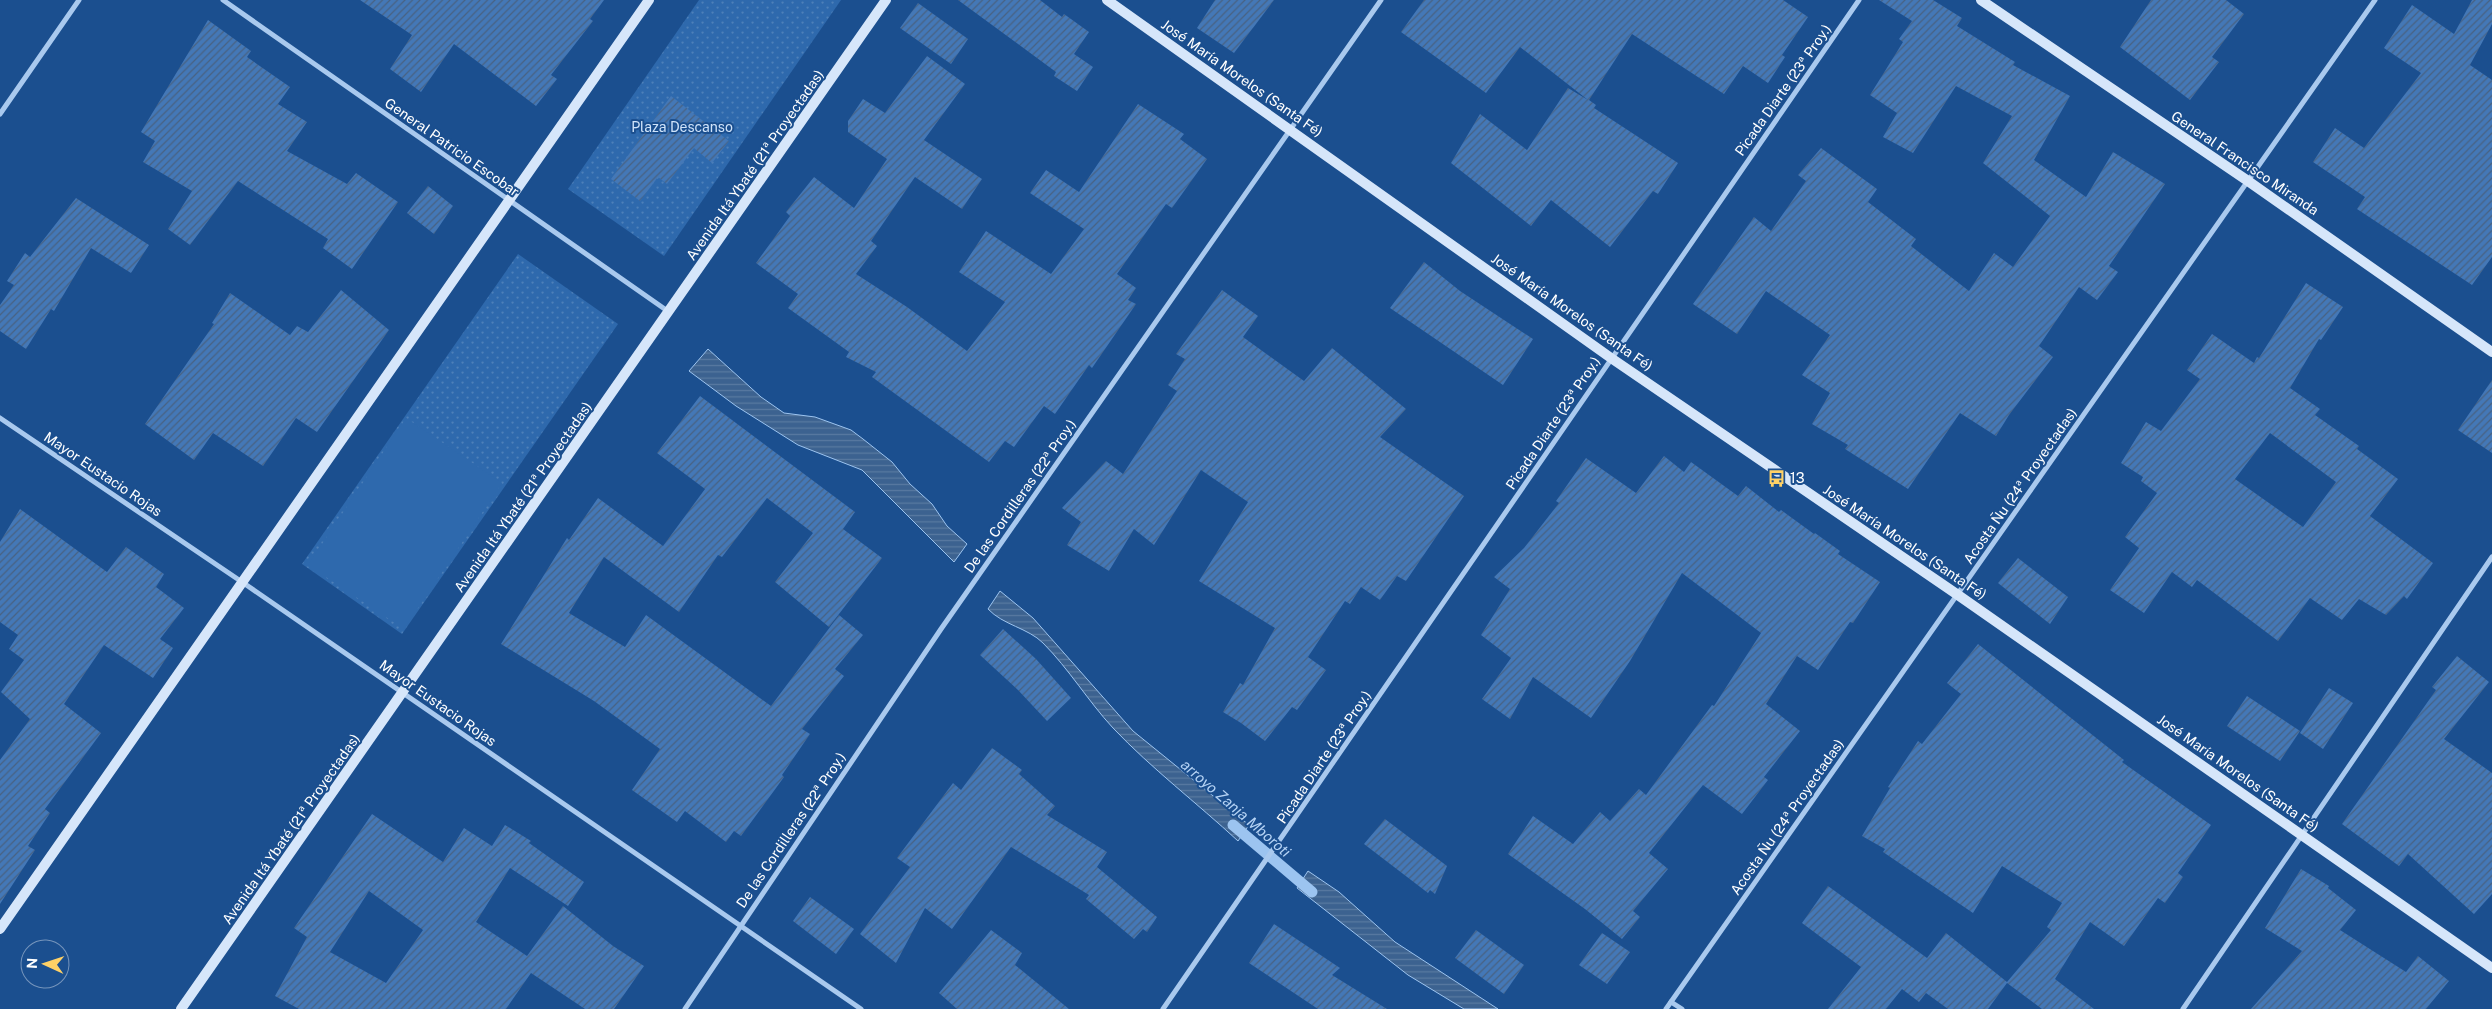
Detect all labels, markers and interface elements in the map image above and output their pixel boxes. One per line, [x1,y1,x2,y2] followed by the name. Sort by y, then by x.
[1158,16,1326,140] street label: José María Morelos (Santa Fé)
[1732,21,1834,159] street label: Picada Diarte (23ª Proy.)
[683,67,827,263] street label: Avenida Itá Ybaté (21ª Proyectadas)
[382,94,522,200] street label: General Patricio Escobar
[2168,108,2322,218] street label: General Francisco Miranda
[631,119,733,135] park label: Plaza Descanso
[1488,250,1656,374] street label: José María Morelos (Santa Fé)
[1503,354,1603,492] street label: Picada Diarte (23ª Proy.)
[451,399,595,595] street label: Avenida Itá Ybaté (21ª Proyectadas)
[1959,404,2080,567] street label: Acosta Ñu (24ª Proyectadas)
[961,416,1079,576] street label: De las Cordilleras (22ª Proy.)
[41,429,165,519] street label: Mayor Eustacio Rojas
[1766,468,1786,488] bus stop icon: 13
[1790,470,1805,486] place label: 13
[1820,481,1990,603] street label: José María Morelos (Santa Fé)
[377,657,499,749] street label: Mayor Eustacio Rojas
[1274,688,1374,826] street label: Picada Diarte (23ª Proy.)
[2154,711,2322,835] street label: José María Morelos (Santa Fé)
[219,731,363,927] street label: Avenida Itá Ybaté (21ª Proyectadas)
[1726,735,1847,898] street label: Acosta Ñu (24ª Proyectadas)
[733,749,849,911] street label: De las Cordilleras (22ª Proy.)
[1178,756,1295,860] water label: arroyo Zanja Mboroti
[20,939,70,989] north arrow
[24,957,40,969] text: N

